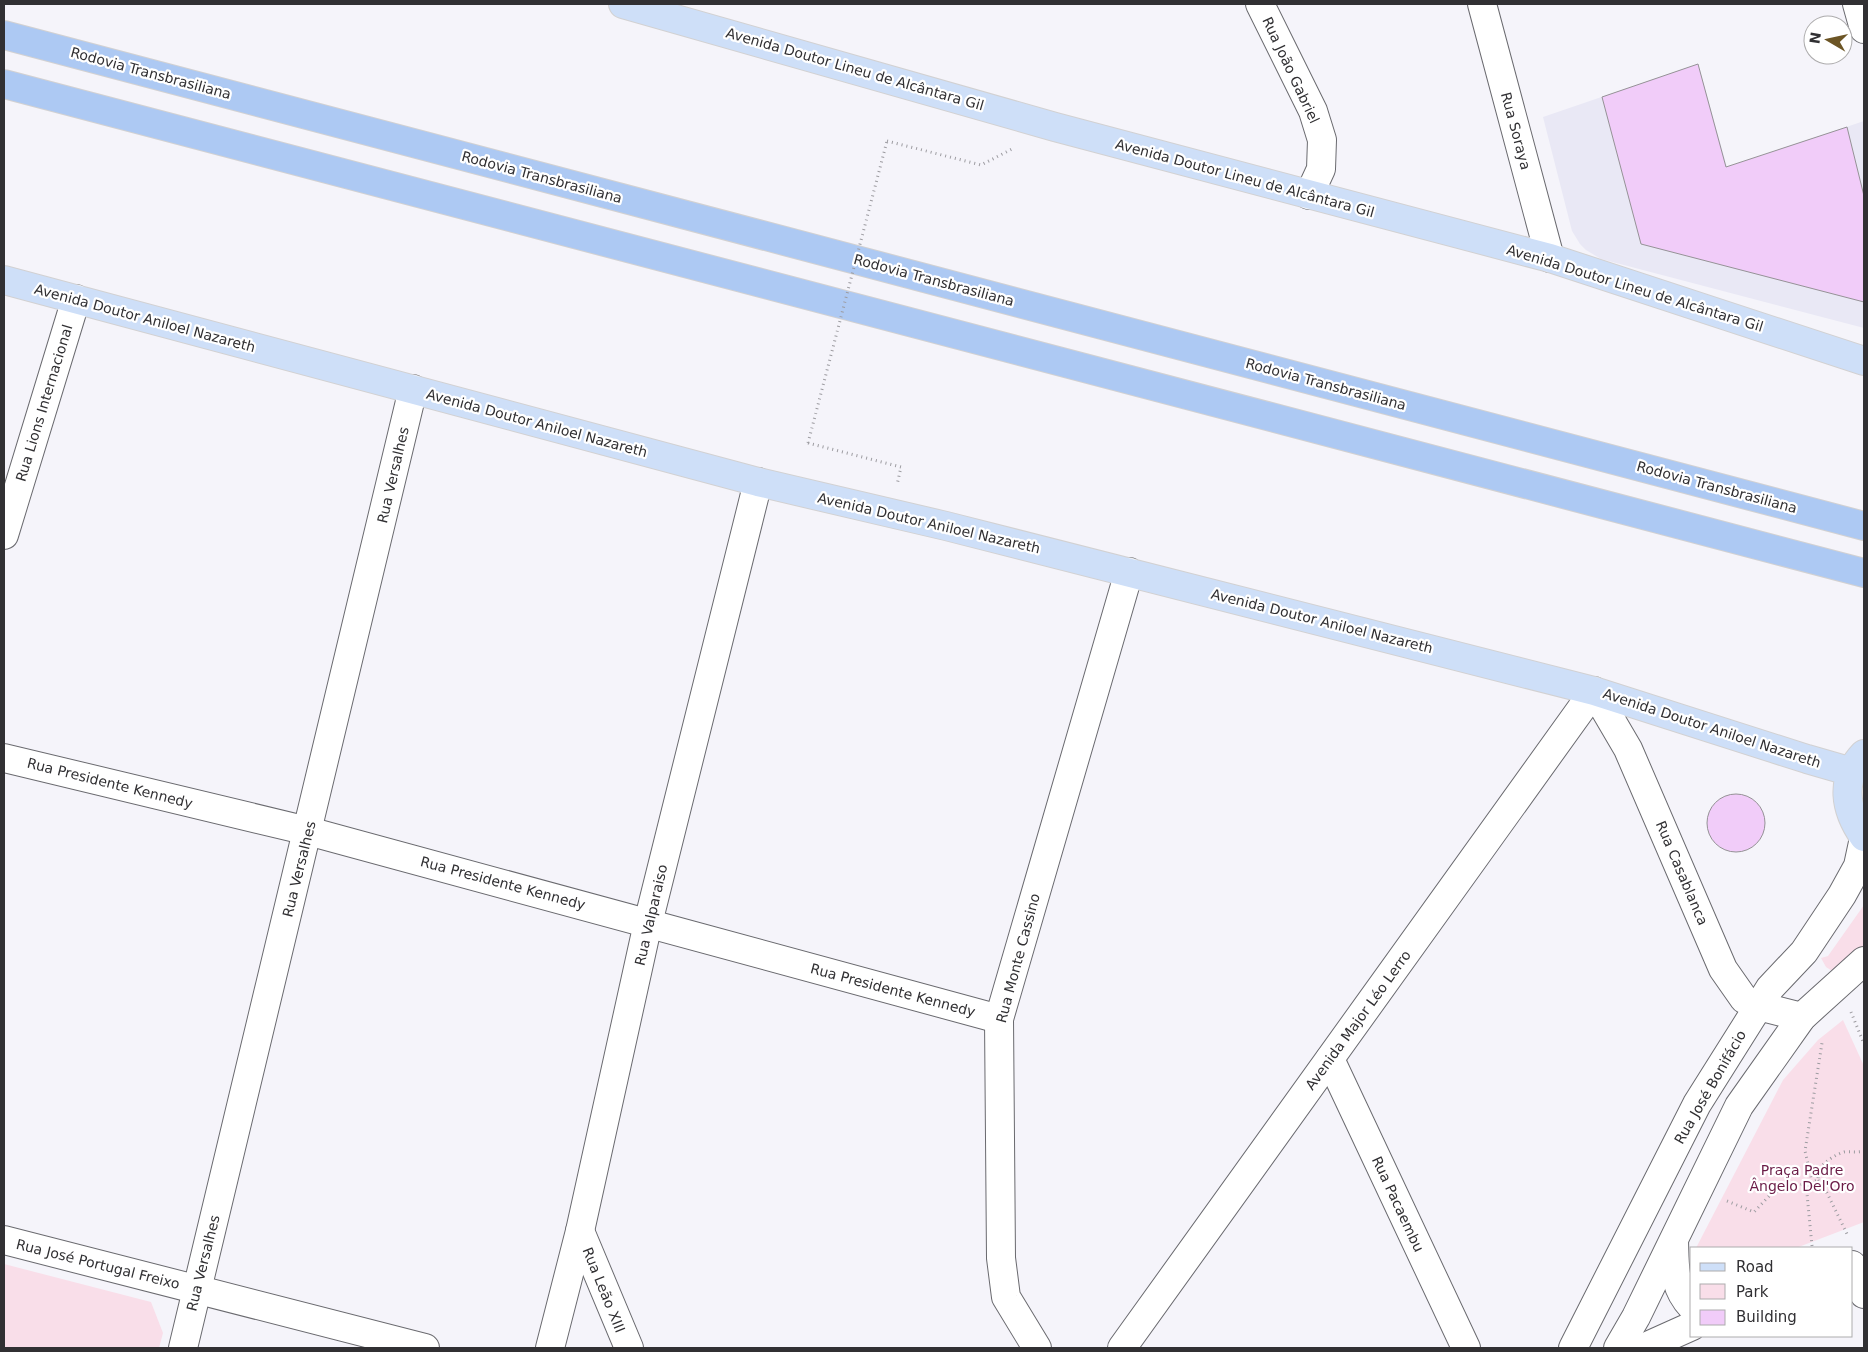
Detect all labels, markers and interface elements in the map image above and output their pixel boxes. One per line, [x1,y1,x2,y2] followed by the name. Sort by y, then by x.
[1259,14,1323,126] street label: Rua João Gabriel
[1803,15,1853,65] north arrow
[724,24,986,114] street label: Avenida Doutor Lineu de Alcântara Gil
[1806,31,1824,45] text: N
[69,44,233,102] street label: Rodovia Transbrasiliana
[1498,90,1534,172] street label: Rua Soraya
[1114,136,1376,220] street label: Avenida Doutor Lineu de Alcântara Gil
[460,148,624,206] street label: Rodovia Transbrasiliana
[1505,241,1765,335] street label: Avenida Doutor Lineu de Alcântara Gil
[852,251,1016,309] street label: Rodovia Transbrasiliana
[33,281,257,355] street label: Avenida Doutor Aniloel Nazareth
[12,323,76,483] street label: Rua Lions Internacional
[1244,355,1408,413] street label: Rodovia Transbrasiliana
[425,386,649,460] street label: Avenida Doutor Aniloel Nazareth
[374,425,412,525] street label: Rua Versalhes
[1635,458,1799,516] street label: Rodovia Transbrasiliana
[816,490,1042,556] street label: Avenida Doutor Aniloel Nazareth
[1209,586,1435,656] street label: Avenida Doutor Aniloel Nazareth
[1601,685,1823,771] street label: Avenida Doutor Aniloel Nazareth
[26,755,194,811] street label: Rua Presidente Kennedy
[1653,818,1711,928] street label: Rua Casablanca
[279,819,319,919] street label: Rua Versalhes
[419,853,587,913] street label: Rua Presidente Kennedy
[632,863,670,967] street label: Rua Valparaiso
[993,892,1043,1024] street label: Rua Monte Cassino
[1302,947,1414,1093] street label: Avenida Major Léo Lerro
[809,960,977,1020] street label: Rua Presidente Kennedy
[1671,1027,1749,1147] street label: Rua José Bonifácio
[1369,1154,1427,1254] street label: Rua Pacaembu
[1749,1162,1855,1194] park label: Praça Padre Ângelo Del'Oro
[183,1213,223,1313] street label: Rua Versalhes
[15,1236,181,1292] street label: Rua José Portugal Freixo
[580,1245,628,1335] street label: Rua Leão XIII
[1690,1247,1853,1337] legend
[1736,1258,1774,1276] text: Road
[1736,1283,1769,1301] text: Park
[1736,1308,1797,1326] text: Building

